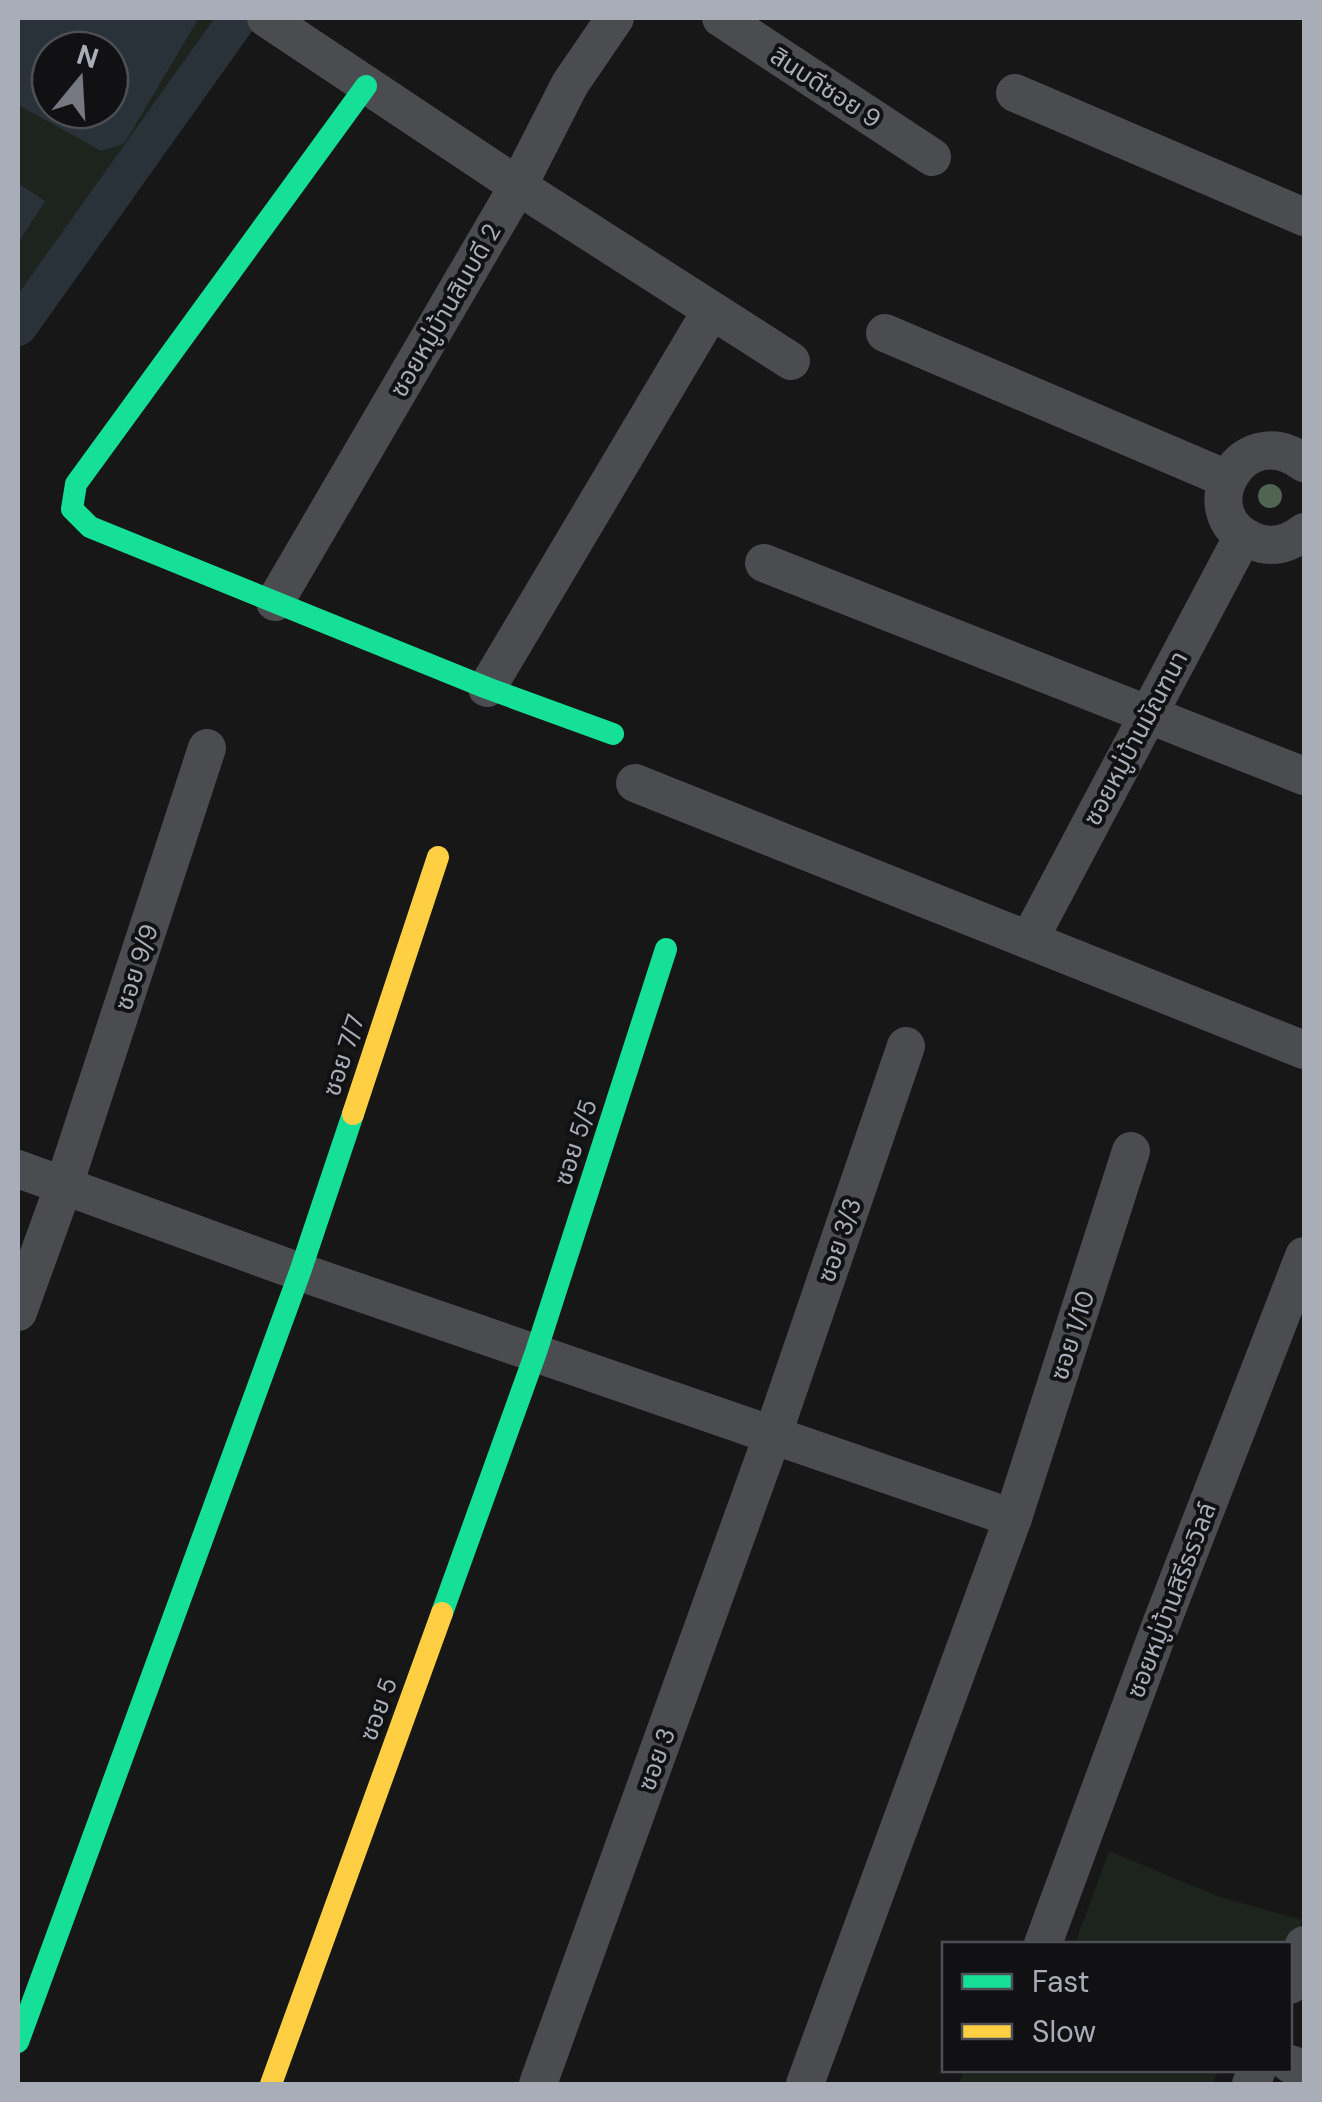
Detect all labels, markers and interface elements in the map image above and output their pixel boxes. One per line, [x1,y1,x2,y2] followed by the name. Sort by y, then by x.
[30,30,130,130] north arrow
[72,36,103,77] text: N
[764,39,887,135] street label: สินบดีซอย 9
[382,218,508,403] street label: ซอยหมู่บ้านสินบดี 2
[1076,645,1195,831] street label: ซอยหมู่บ้านมัณฑนา
[107,920,166,1014] street label: ซอย 9/9
[315,1010,372,1100] street label: ซอย 7/7
[546,1095,605,1189] street label: ซอย 5/5
[810,1194,869,1287] street label: ซอย 3/3
[1043,1286,1102,1384] street label: ซอย 1/10
[1119,1498,1224,1703] street label: ซอยหมู่บ้านสิรีธรวิลล์
[352,1673,405,1745] street label: ซอย 5
[630,1723,683,1795] street label: ซอย 3
[942,1942,1292,2072] legend
[1032,1962,1090,2001] text: Fast
[1032,2012,1096,2051] text: Slow

